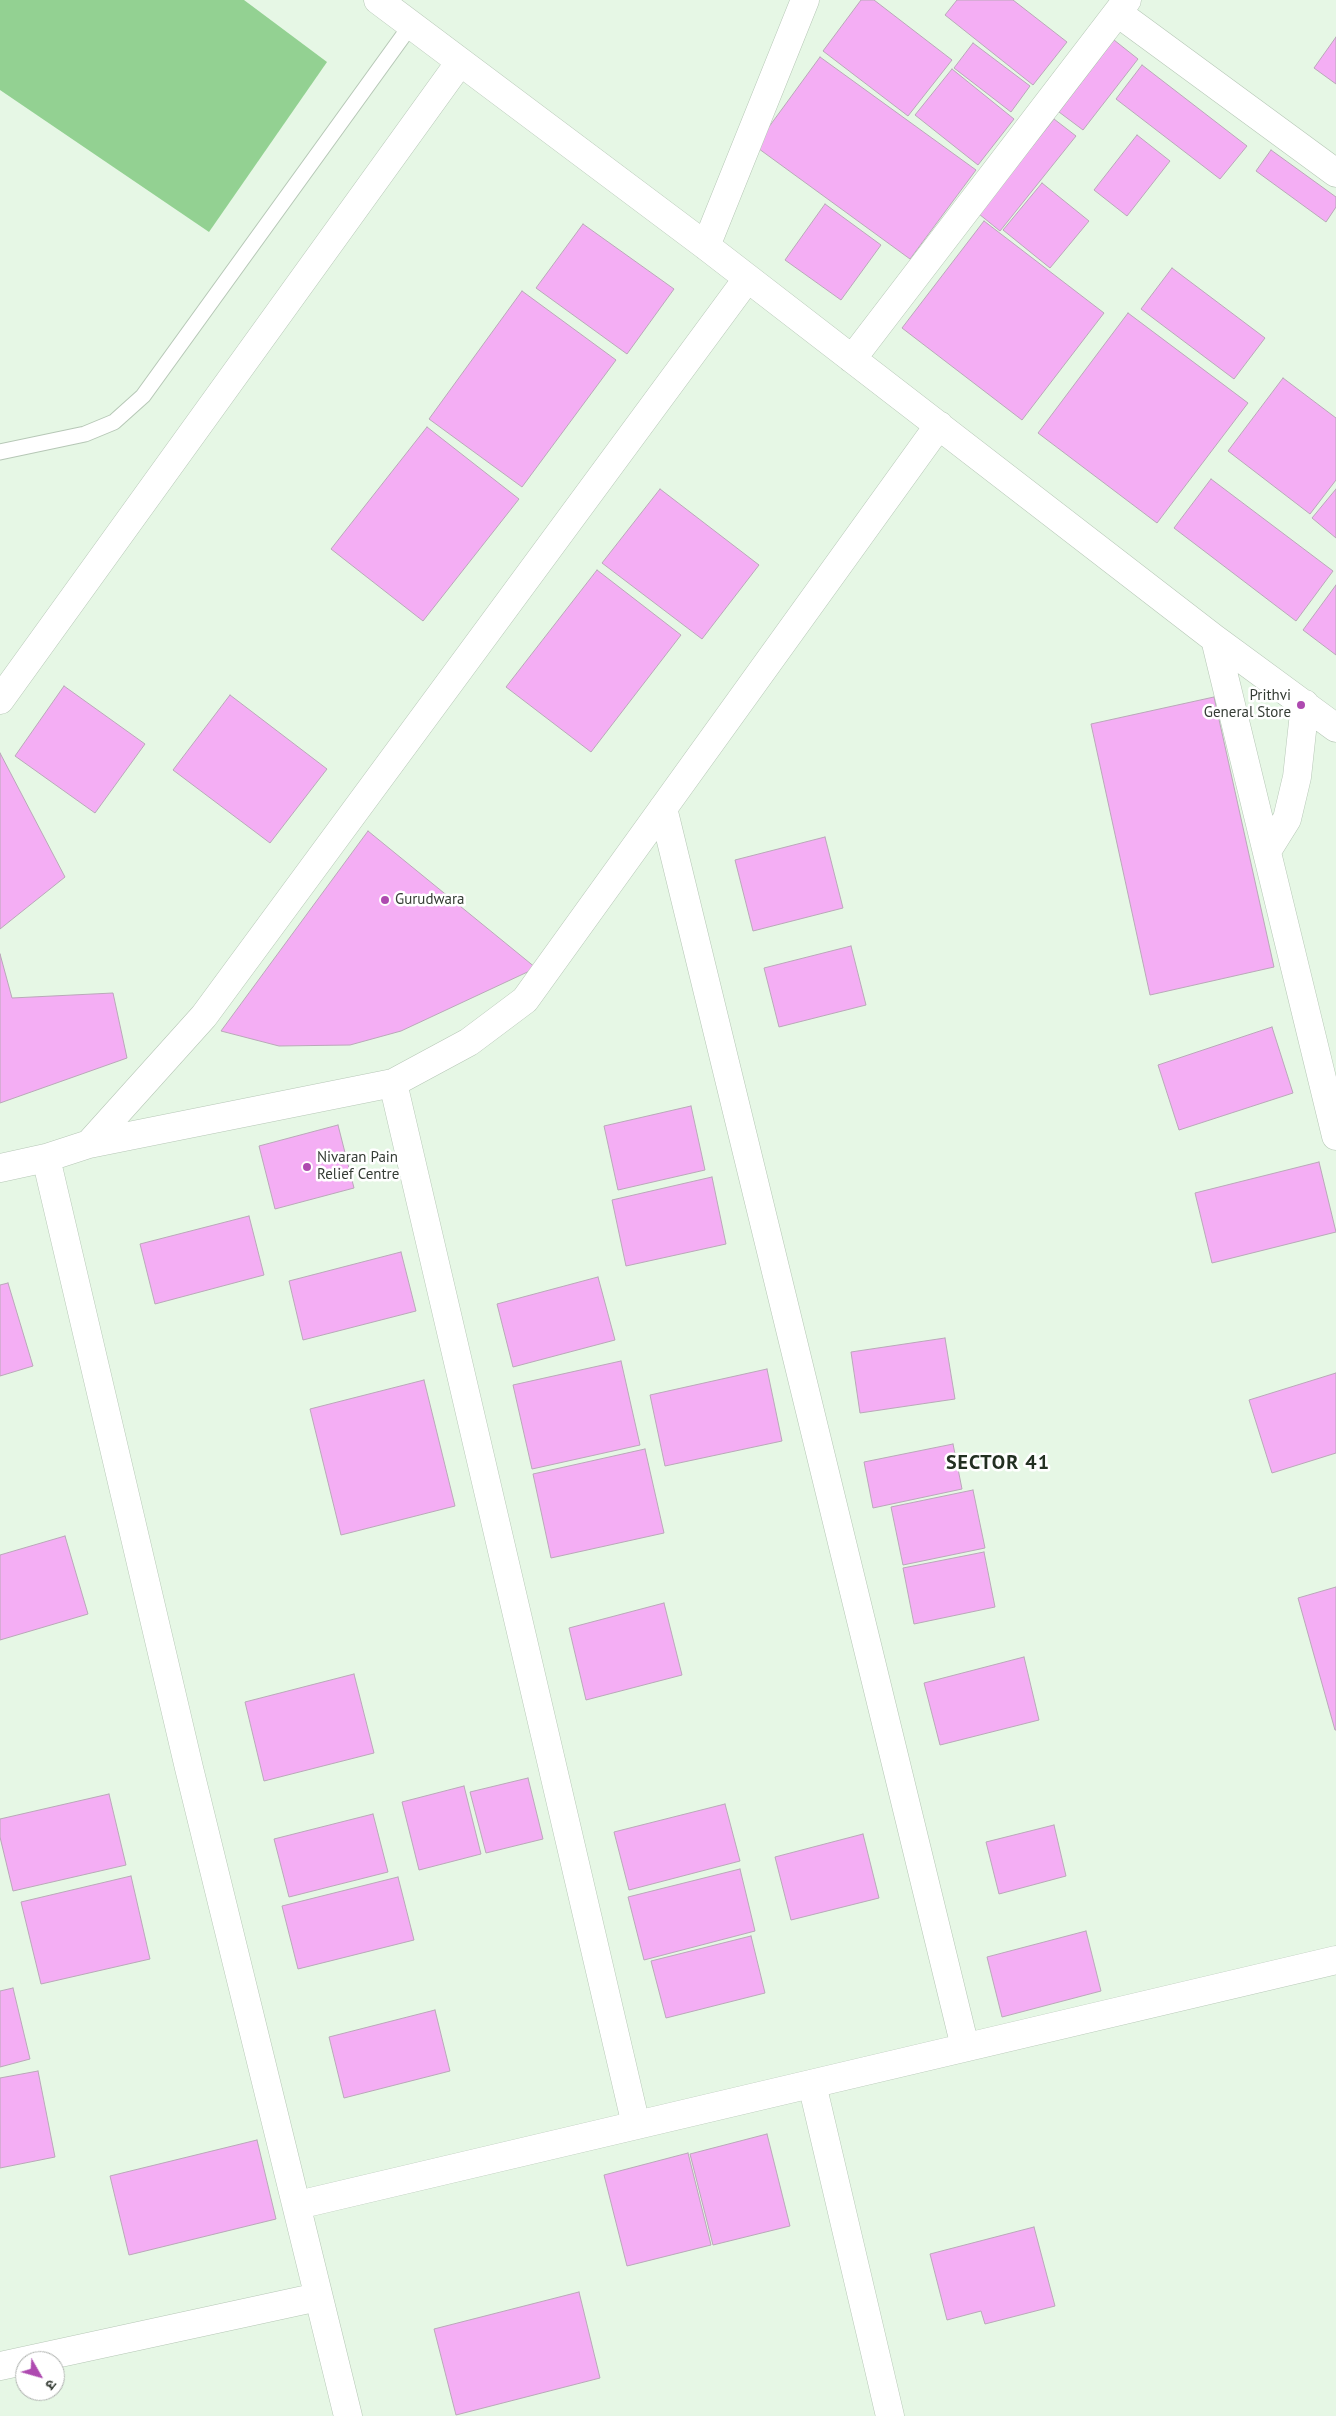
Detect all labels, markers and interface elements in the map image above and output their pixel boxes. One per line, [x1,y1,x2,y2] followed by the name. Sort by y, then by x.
[1204,687,1291,722] place label: Prithvi General Store
[1295,699,1307,711] marker: Prithvi General Store
[395,891,465,909] place label: Gurudwara
[379,894,391,906] marker: Gurudwara
[317,1149,399,1184] place label: Nivaran Pain Relief Centre
[301,1161,313,1173] marker: Nivaran Pain Relief Centre
[945,1451,1051,1475] district label: SECTOR 41
[15,2351,65,2401] north arrow
[41,2376,61,2393] text: उ

